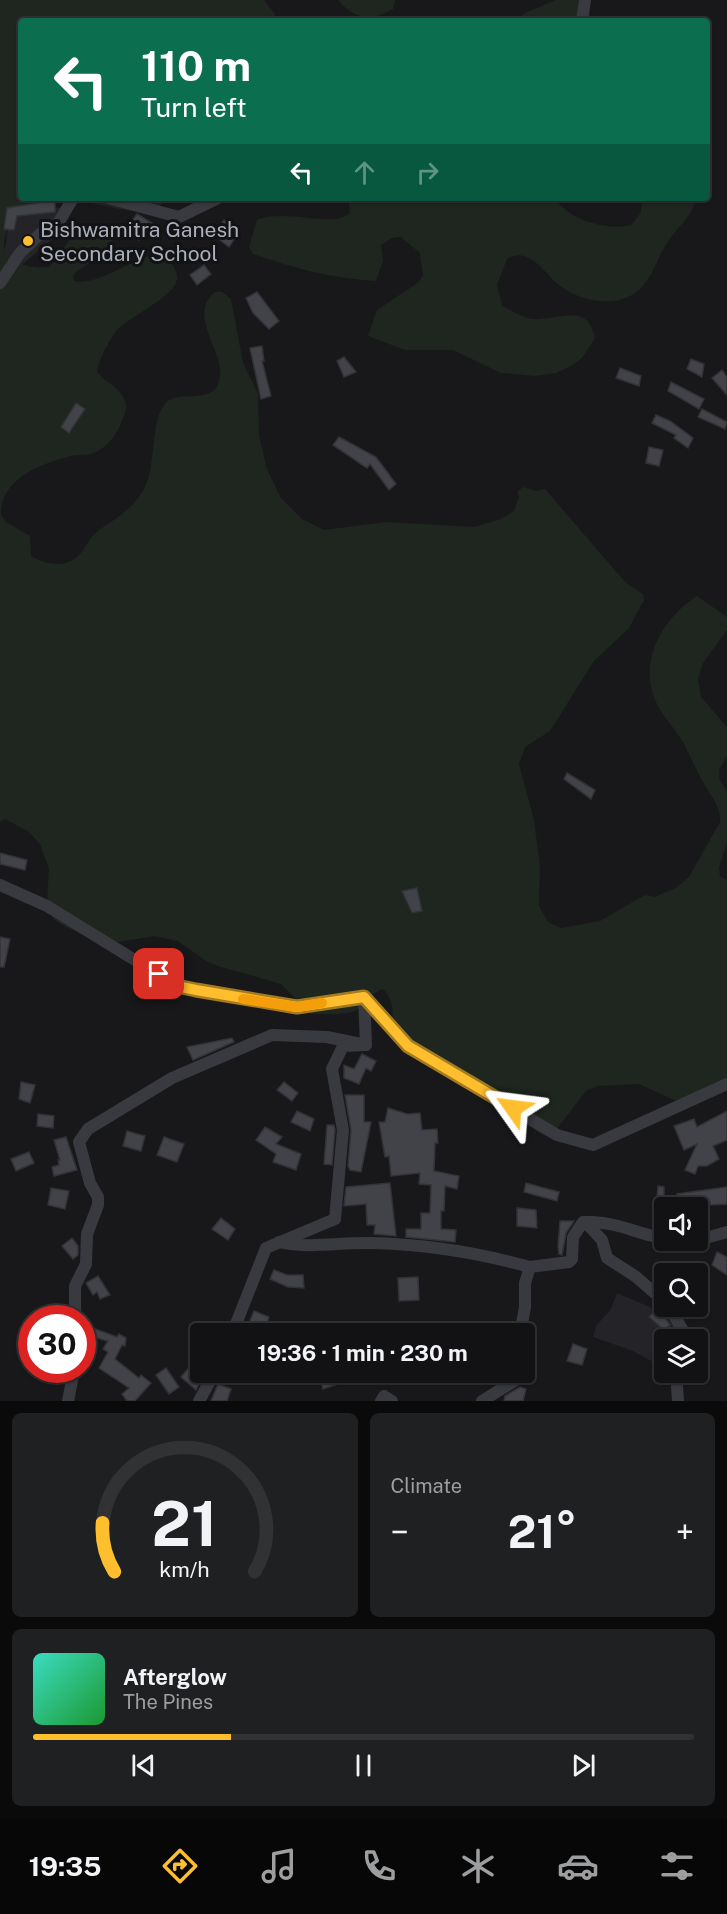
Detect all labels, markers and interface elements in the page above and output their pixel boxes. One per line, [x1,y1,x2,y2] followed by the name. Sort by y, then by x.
[141,41,251,90] text: 110 m
[42,42,120,120] icon: left
[141,91,247,123] text: Turn left
[285,156,318,189] icon: left
[348,156,381,189] icon: ahead
[411,156,444,189] icon: right
[40,217,239,266] place label: Bishwamitra Ganesh Secondary School
[21,234,35,248] marker: Bishwamitra Ganesh Secondary School
[133,948,184,999] pin
[142,957,175,990] icon: arrive
[481,1076,545,1140] position arrow
[654,1197,708,1383] map controls
[654,1197,708,1251] button: sound
[654,1263,708,1317] button: search
[18,1305,96,1383] speed limit sign: 30
[654,1329,708,1383] button: layers
[257,1340,468,1366] text: 19:36 · 1 min · 230 m
[391,1474,462,1498] text: Climate
[152,1487,218,1560] text: 21
[508,1505,577,1558] text: 21°
[391,1513,409,1551] text: −
[676,1513,694,1551] text: +
[160,1557,210,1582] text: km/h
[123,1664,227,1690] text: Afterglow
[123,1690,213,1714] text: The Pines
[127,1749,160,1782] icon: previous
[347,1749,380,1782] icon: pause
[567,1749,600,1782] icon: next
[159,1845,201,1887] icon: directions
[258,1845,300,1887] icon: music
[358,1845,400,1887] icon: phone
[457,1845,499,1887] icon: climate
[557,1845,599,1887] icon: car
[656,1845,698,1887] icon: filters
[29,1850,102,1882] text: 19:35

